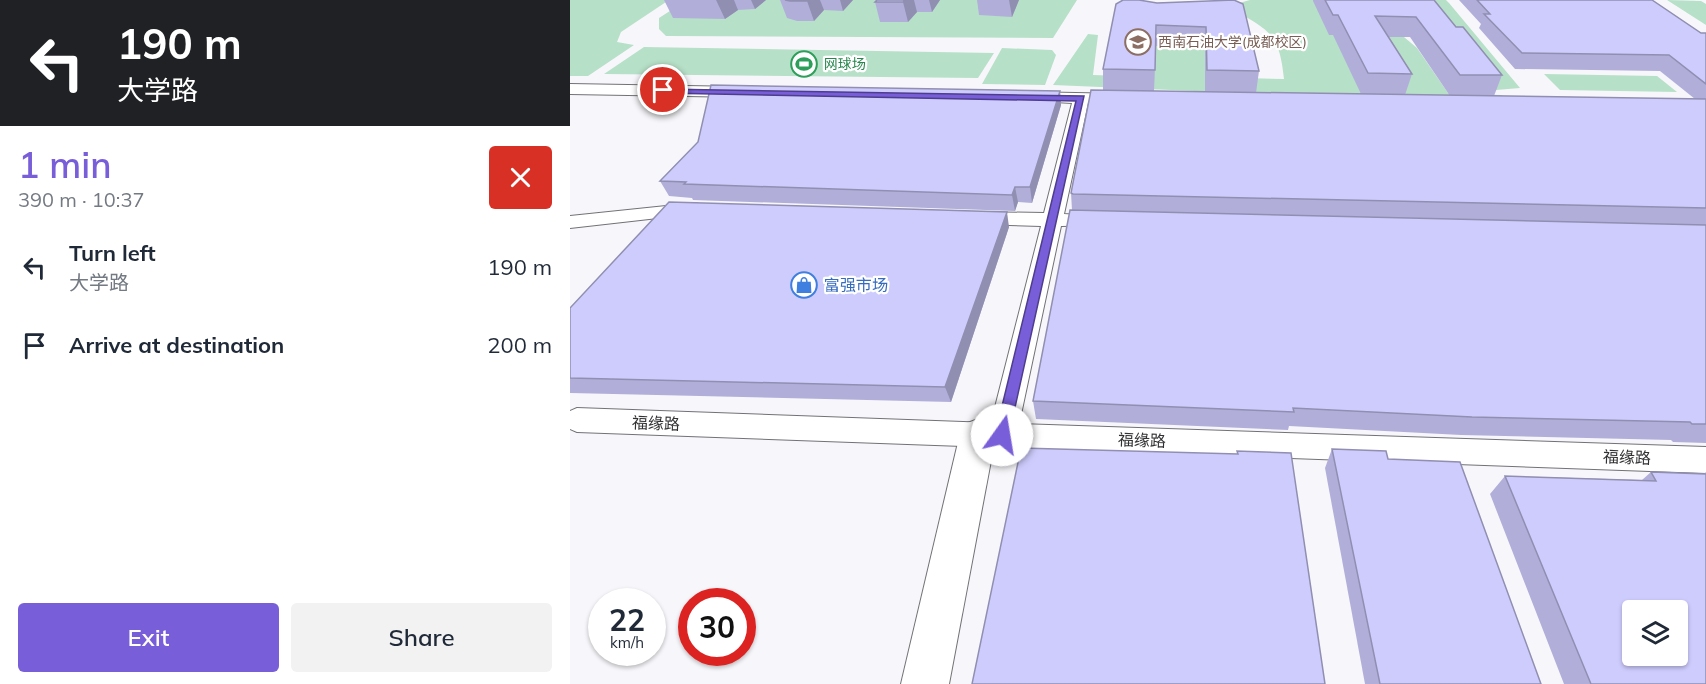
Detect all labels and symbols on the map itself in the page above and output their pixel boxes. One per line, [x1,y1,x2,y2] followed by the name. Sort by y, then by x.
[1123,27,1153,57] school or university icon: 西南石油大学(成都校区)
[1158,33,1307,51] place label: 西南石油大学(成都校区)
[789,49,819,79] sports icon: 网球场
[824,55,866,73] place label: 网球场
[637,64,688,115] pin
[789,270,819,300] shop icon: 富强市场
[824,275,888,295] place label: 富强市场
[970,403,1034,467] position arrow
[632,412,680,434] street label: 福缘路
[1118,429,1166,451] street label: 福缘路
[1603,446,1651,468] street label: 福缘路
[678,588,756,666] speed limit sign: 30

